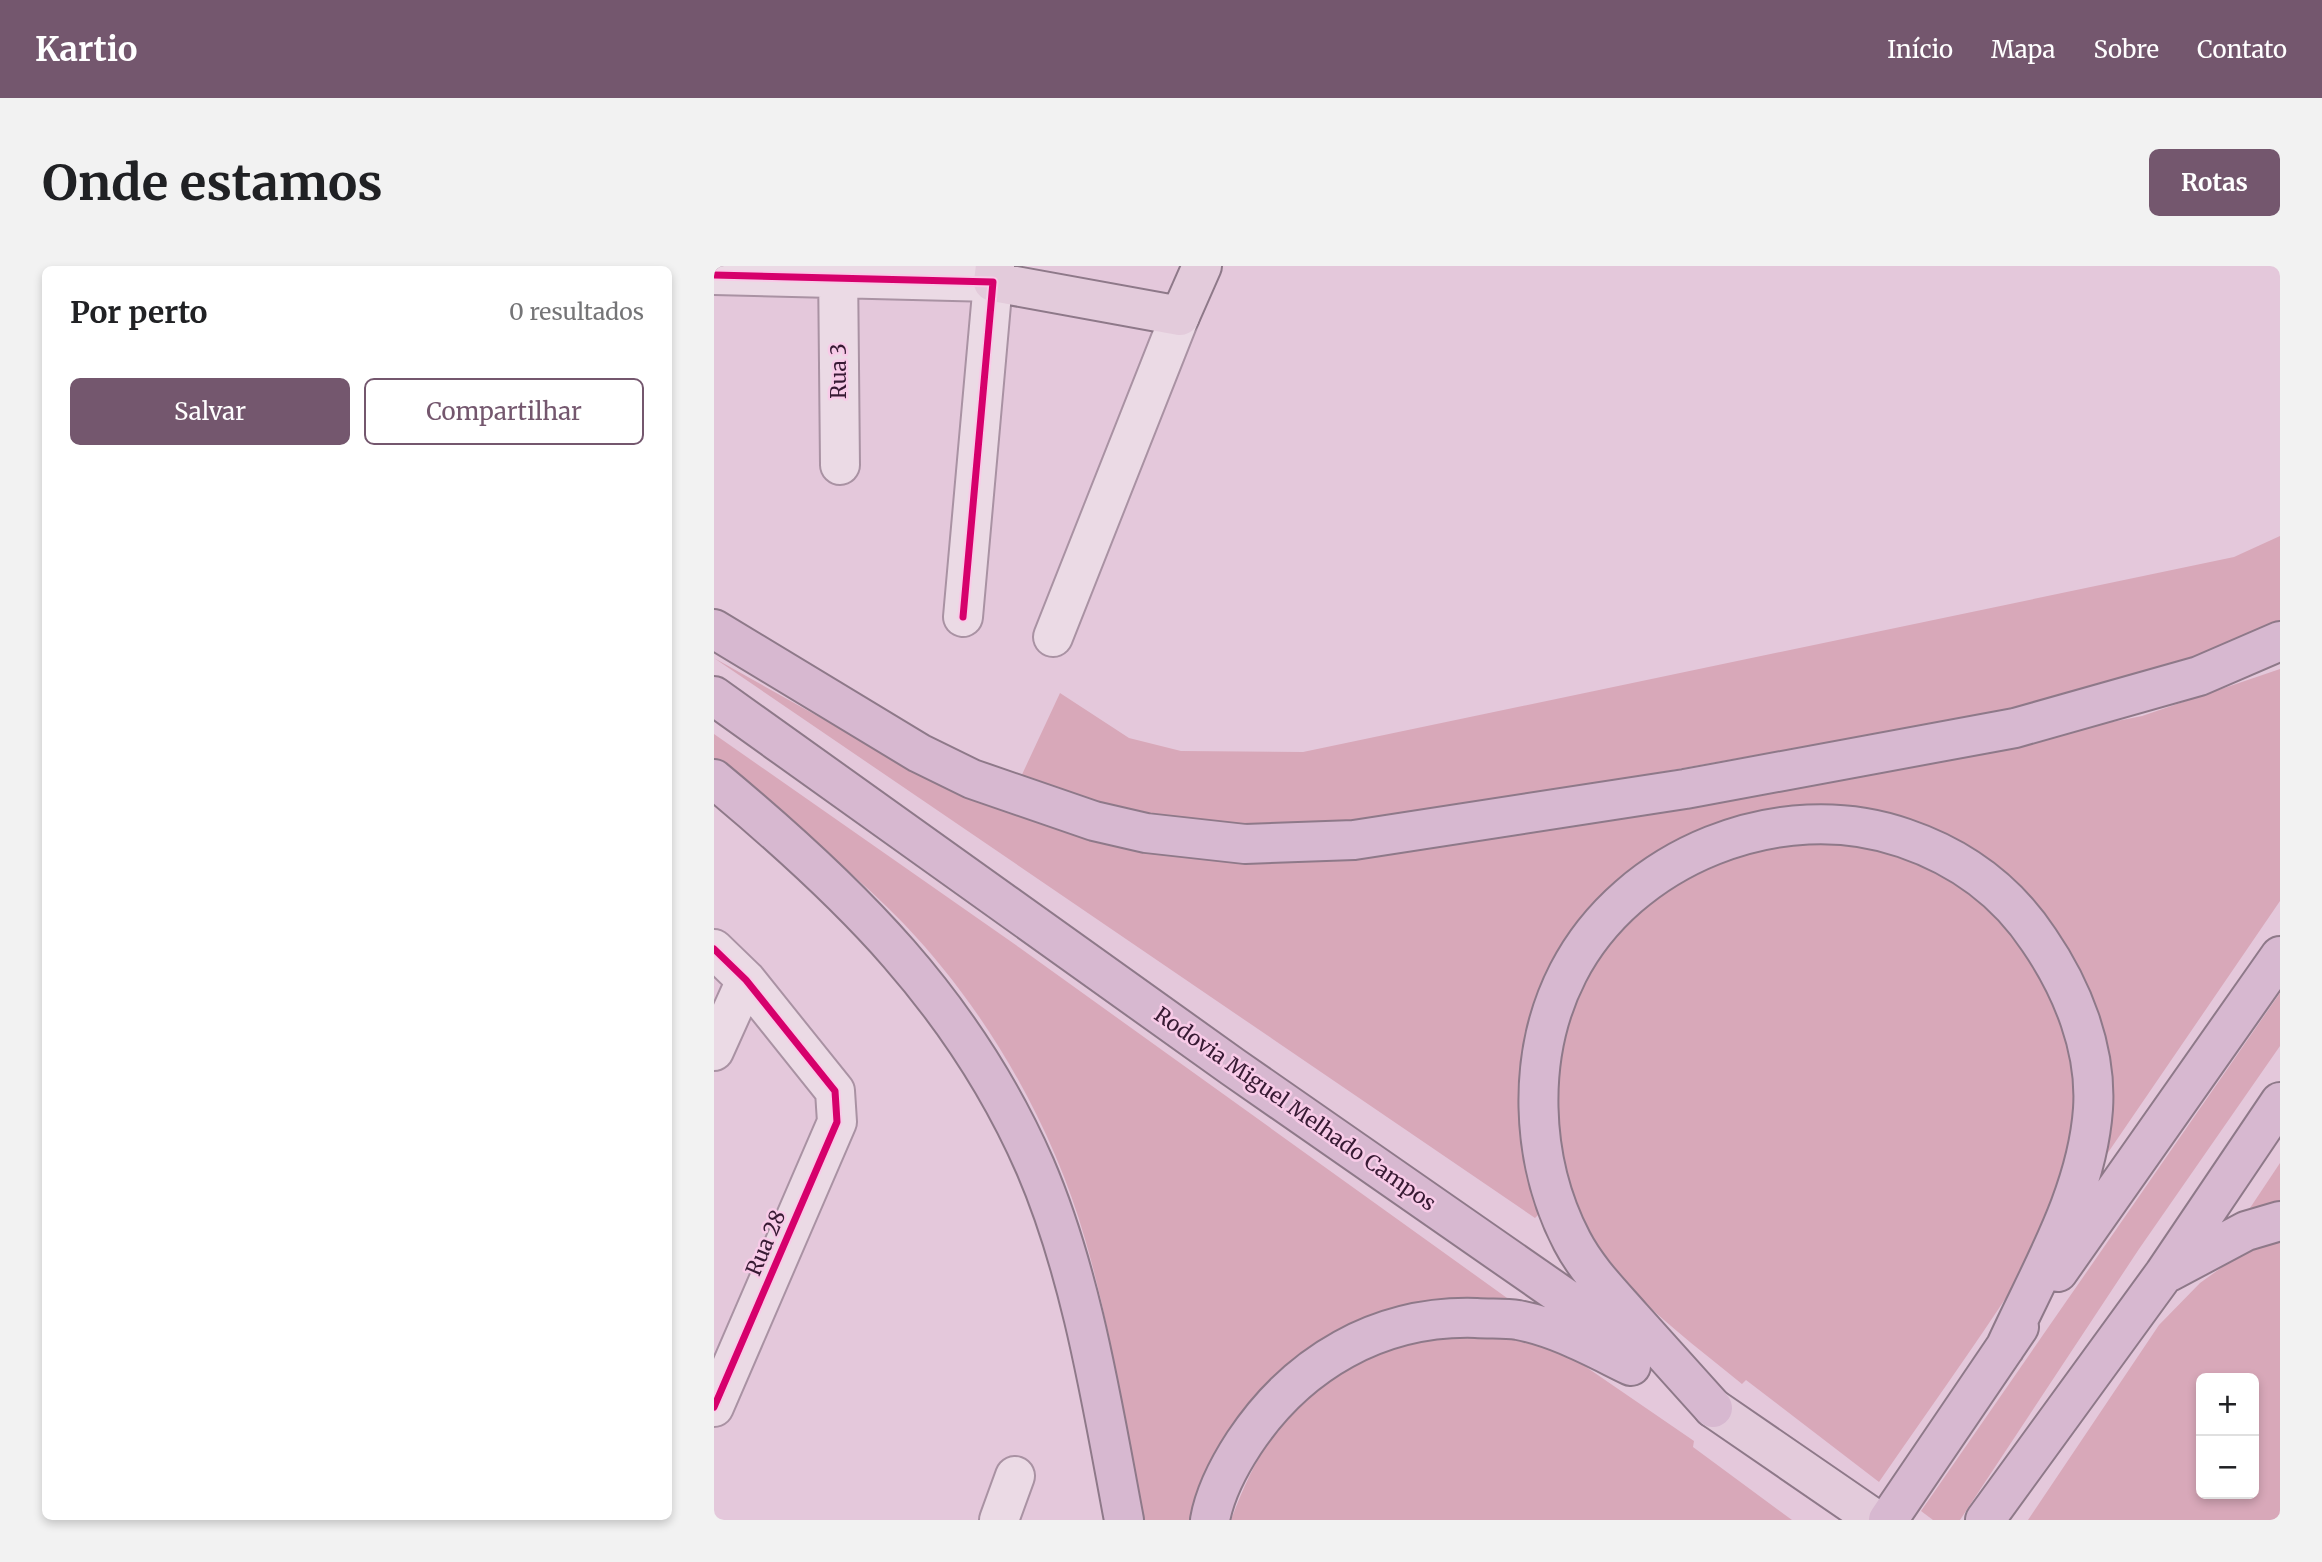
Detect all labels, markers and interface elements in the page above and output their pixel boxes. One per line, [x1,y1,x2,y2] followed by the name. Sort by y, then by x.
[35,29,138,70] text: Kartio
[1887,34,1953,65] text: Início
[1991,34,2055,65] text: Mapa
[2093,34,2159,65] text: Sobre
[2197,34,2287,65] text: Contato
[2149,149,2280,216] button: Rotas
[42,152,383,213] text: Onde estamos
[70,293,208,331] text: Por perto
[509,297,644,326] text: 0 resultados
[825,343,852,399] street label: Rua 3
[70,378,350,445] button: Salvar
[364,378,644,445] button: Compartilhar
[1149,1001,1441,1216] street label: Rodovia Miguel Melhado Campos
[740,1206,791,1280] street label: Rua 28
[2196,1373,2259,1499] map controls
[2196,1373,2259,1436] button: +
[2196,1436,2259,1499] button: −

